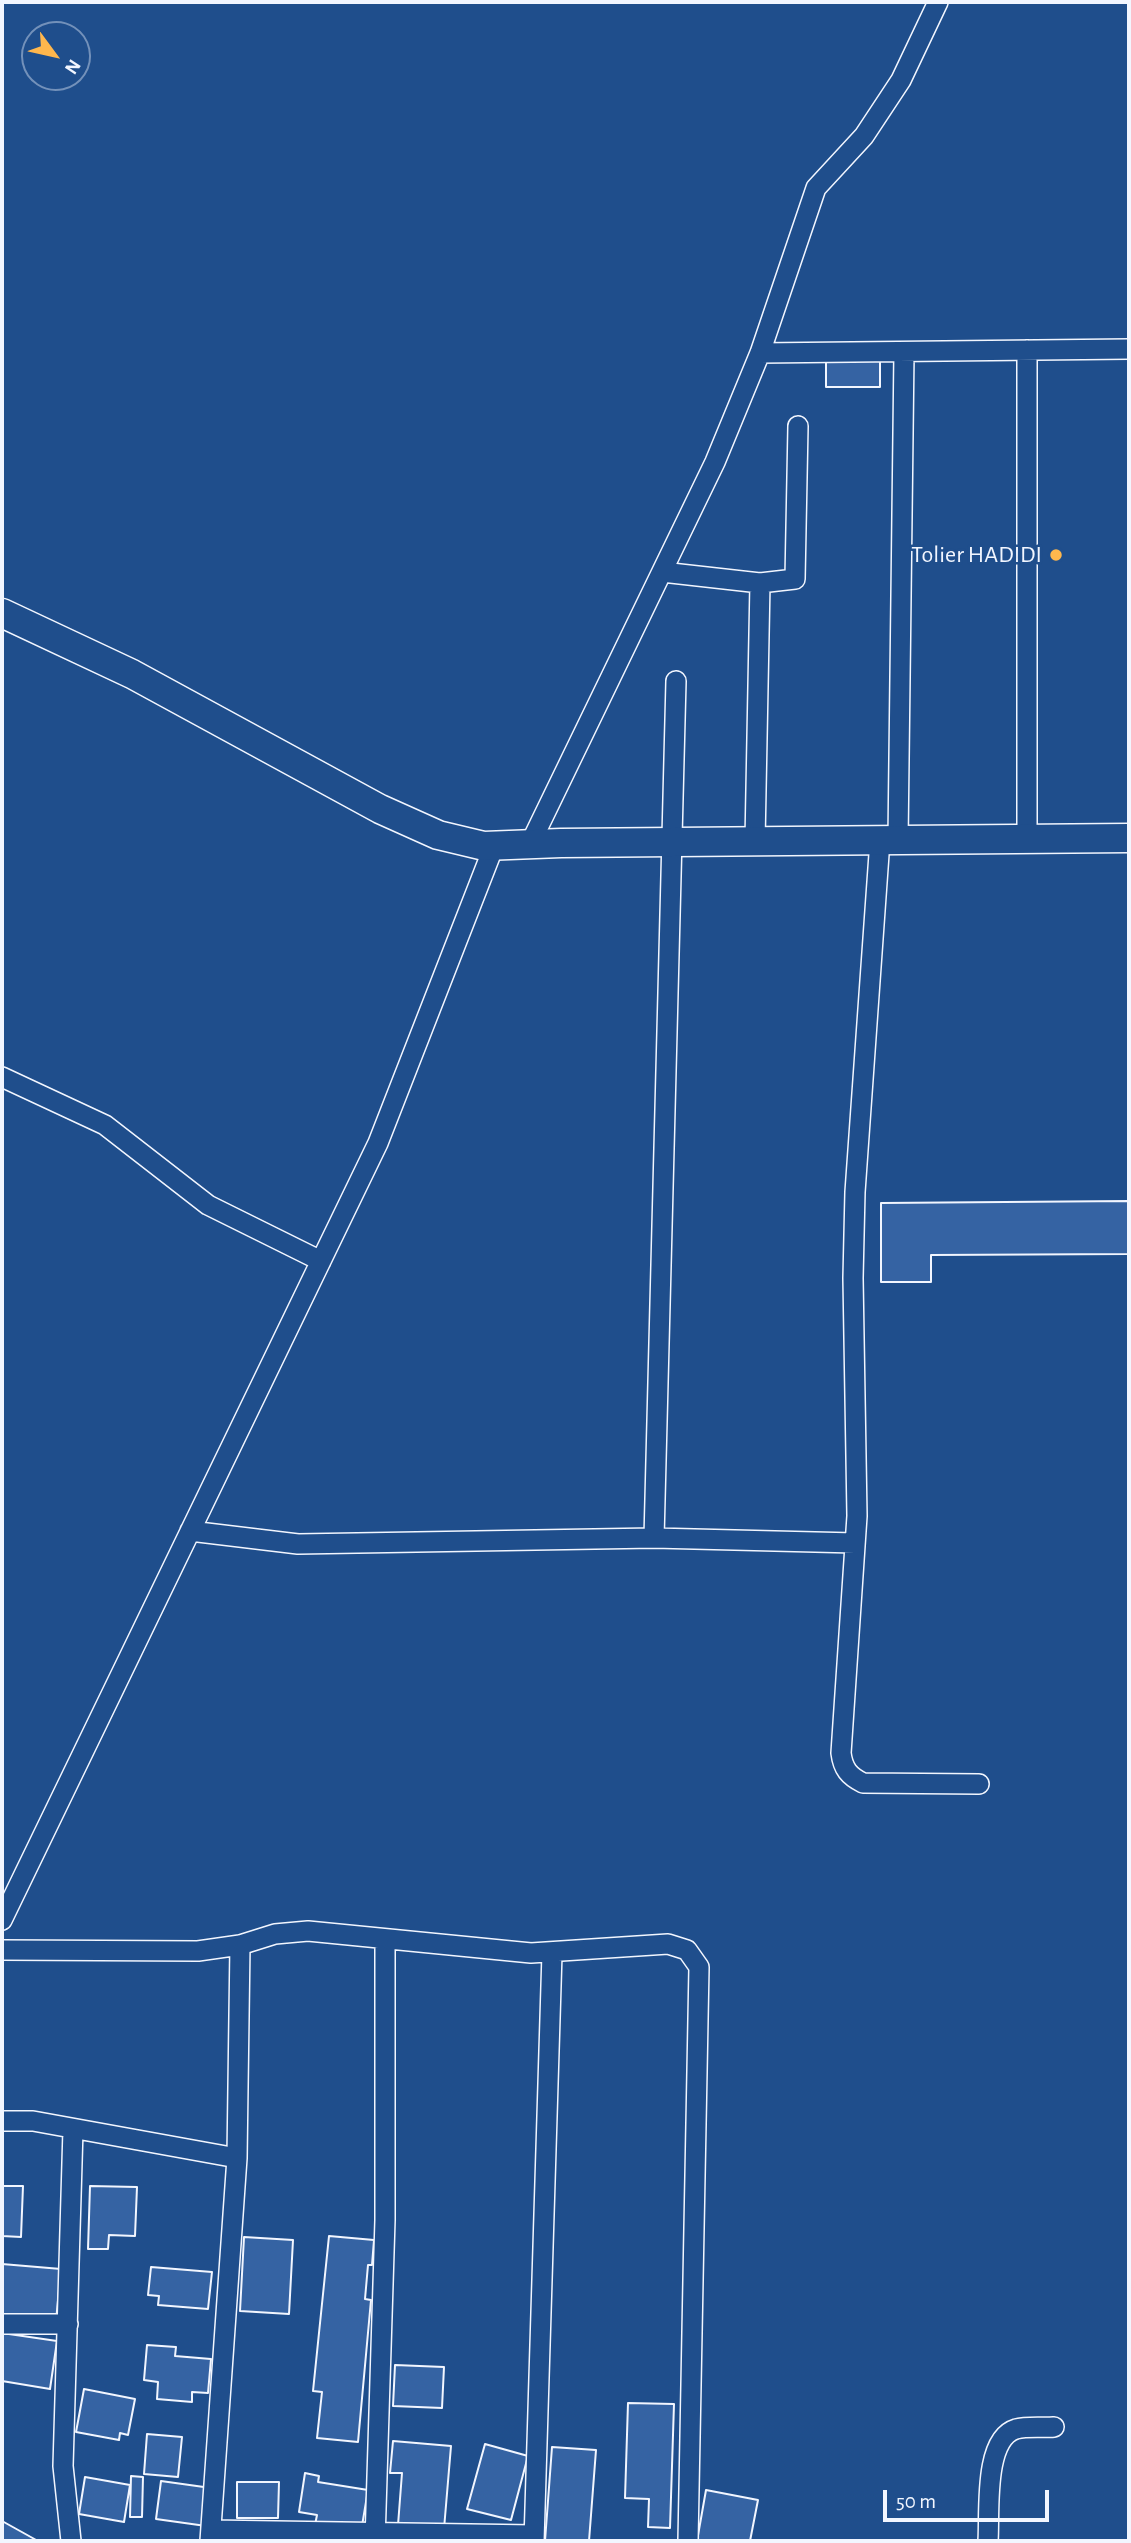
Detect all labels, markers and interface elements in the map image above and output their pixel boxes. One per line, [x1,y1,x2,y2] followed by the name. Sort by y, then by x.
[21,21,91,91] north arrow
[61,56,84,77] text: N
[911,541,1042,569] place label: Tolier HADIDI
[1048,547,1064,563] marker: Tolier HADIDI
[886,2476,1052,2520] scale bar
[896,2491,936,2512] text: 50 m

